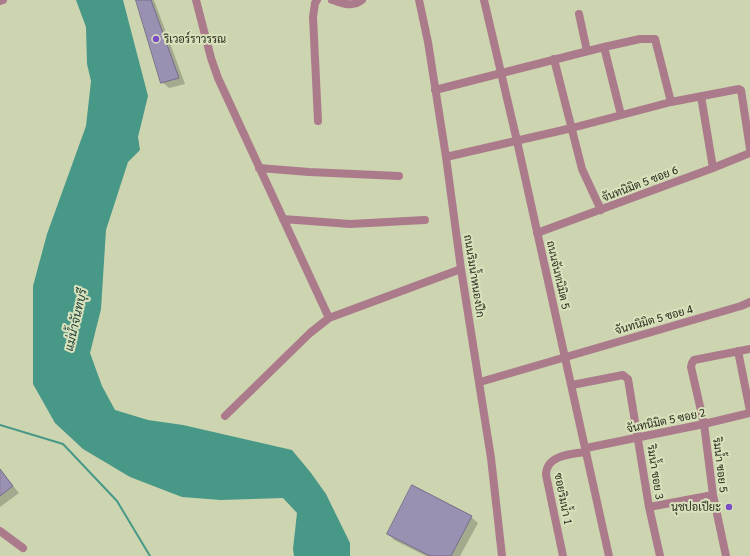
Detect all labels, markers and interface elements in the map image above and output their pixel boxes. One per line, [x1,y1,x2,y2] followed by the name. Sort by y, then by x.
[164,32,226,46] place label: ริเวอร์ราวรรณ
[151,34,161,44] marker: ริเวอร์ราวรรณ
[600,163,680,205] street label: จันทนิมิต 5 ซอย 6
[461,234,487,318] street label: ถนนริมน้ำหนองปึก
[544,239,572,311] street label: ถนนจันทนิมิต 5
[62,287,90,353] water label: แม่น้ำจันทบุรี
[614,303,694,337] street label: จันทนิมิต 5 ซอย 4
[625,406,707,436] street label: จันทนิมิต 5 ซอย 2
[710,437,730,493] street label: ริมน้ำ ซอย 5
[644,444,666,500] street label: ริมน้ำ ซอย 3
[551,472,575,526] street label: ซอยริมน้ำ 1
[671,500,721,514] place label: นุชปอเปียะ
[724,502,734,512] marker: นุชปอเปียะ

